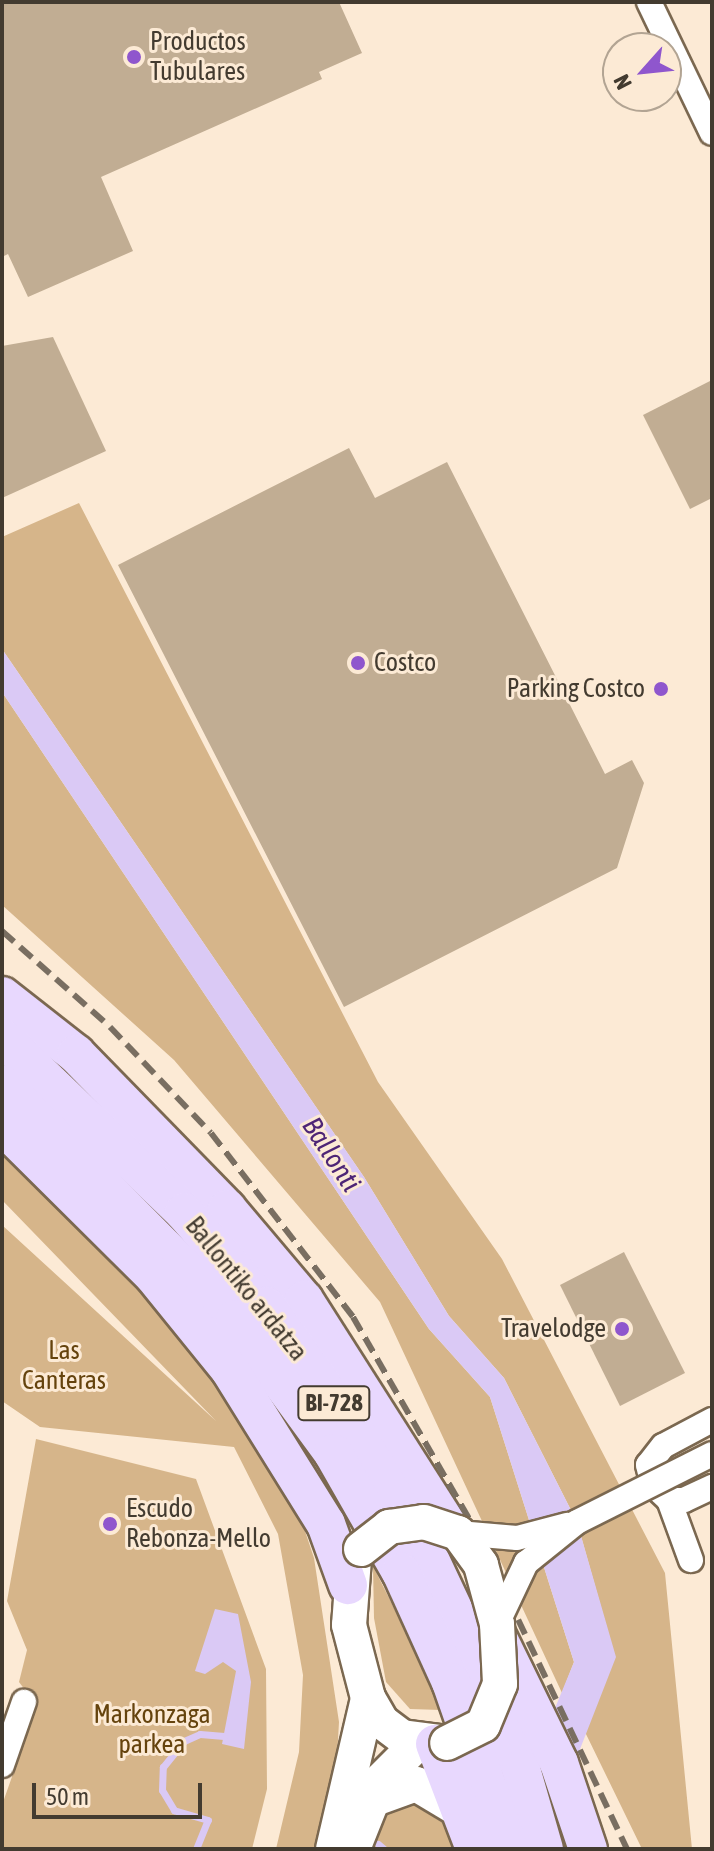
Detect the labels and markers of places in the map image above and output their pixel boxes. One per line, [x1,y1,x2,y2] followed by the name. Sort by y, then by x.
[150,26,246,88] place label: Productos Tubulares
[125,48,143,66] marker: Productos Tubulares
[374,647,436,679] place label: Costco
[349,654,367,672] marker: Costco
[507,673,645,705] place label: Parking Costco
[652,680,670,698] marker: Parking Costco
[501,1313,606,1345] place label: Travelodge
[613,1320,631,1338] marker: Travelodge
[126,1493,271,1554] place label: Escudo Rebonza-Mello
[101,1515,119,1533] marker: Escudo Rebonza-Mello

